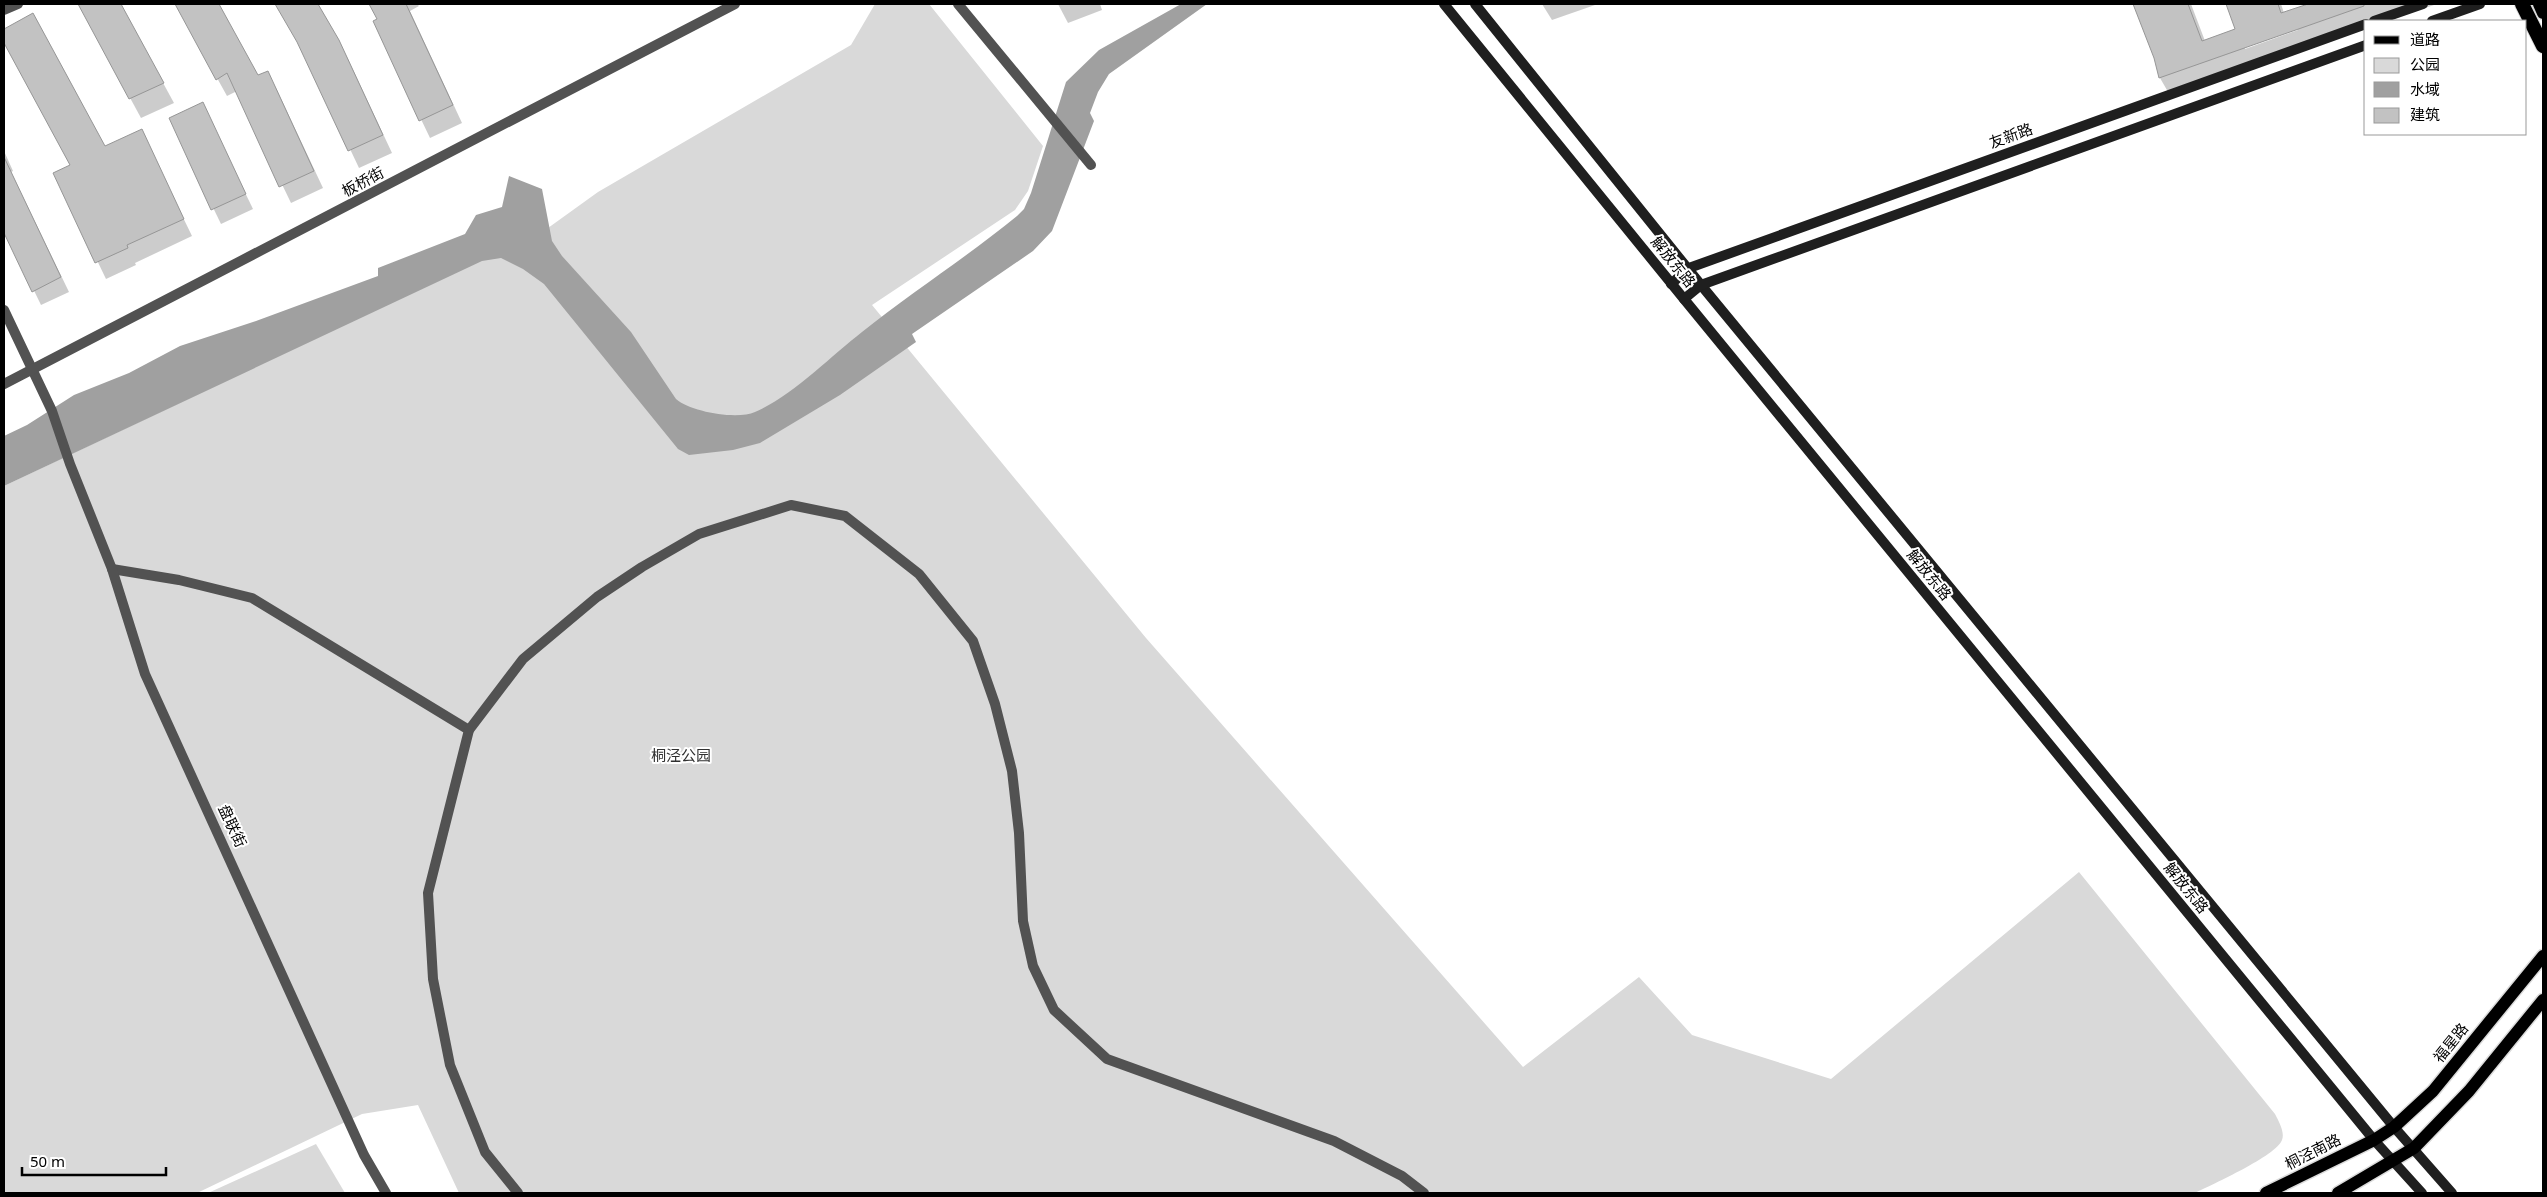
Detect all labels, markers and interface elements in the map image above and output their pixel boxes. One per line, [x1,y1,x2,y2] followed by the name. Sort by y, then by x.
[2364,20,2527,135] legend
[2410,29,2440,49] text: 道路
[2410,54,2440,74] text: 公园
[2410,79,2440,99] text: 水域
[2410,104,2440,124] text: 建筑
[1986,118,2035,152] street label: 友新路
[338,162,387,201] street label: 板桥街
[1647,232,1700,291] street label: 解放东路
[1903,545,1956,604] street label: 解放东路
[651,745,711,765] park label: 桐泾公园
[214,801,251,850] street label: 盘联街
[2160,858,2213,917] street label: 解放东路
[2428,1019,2472,1066] street label: 福星路
[2281,1129,2344,1174] street label: 桐泾南路
[22,1144,166,1176] scale bar
[30,1151,65,1171] text: 50 m

